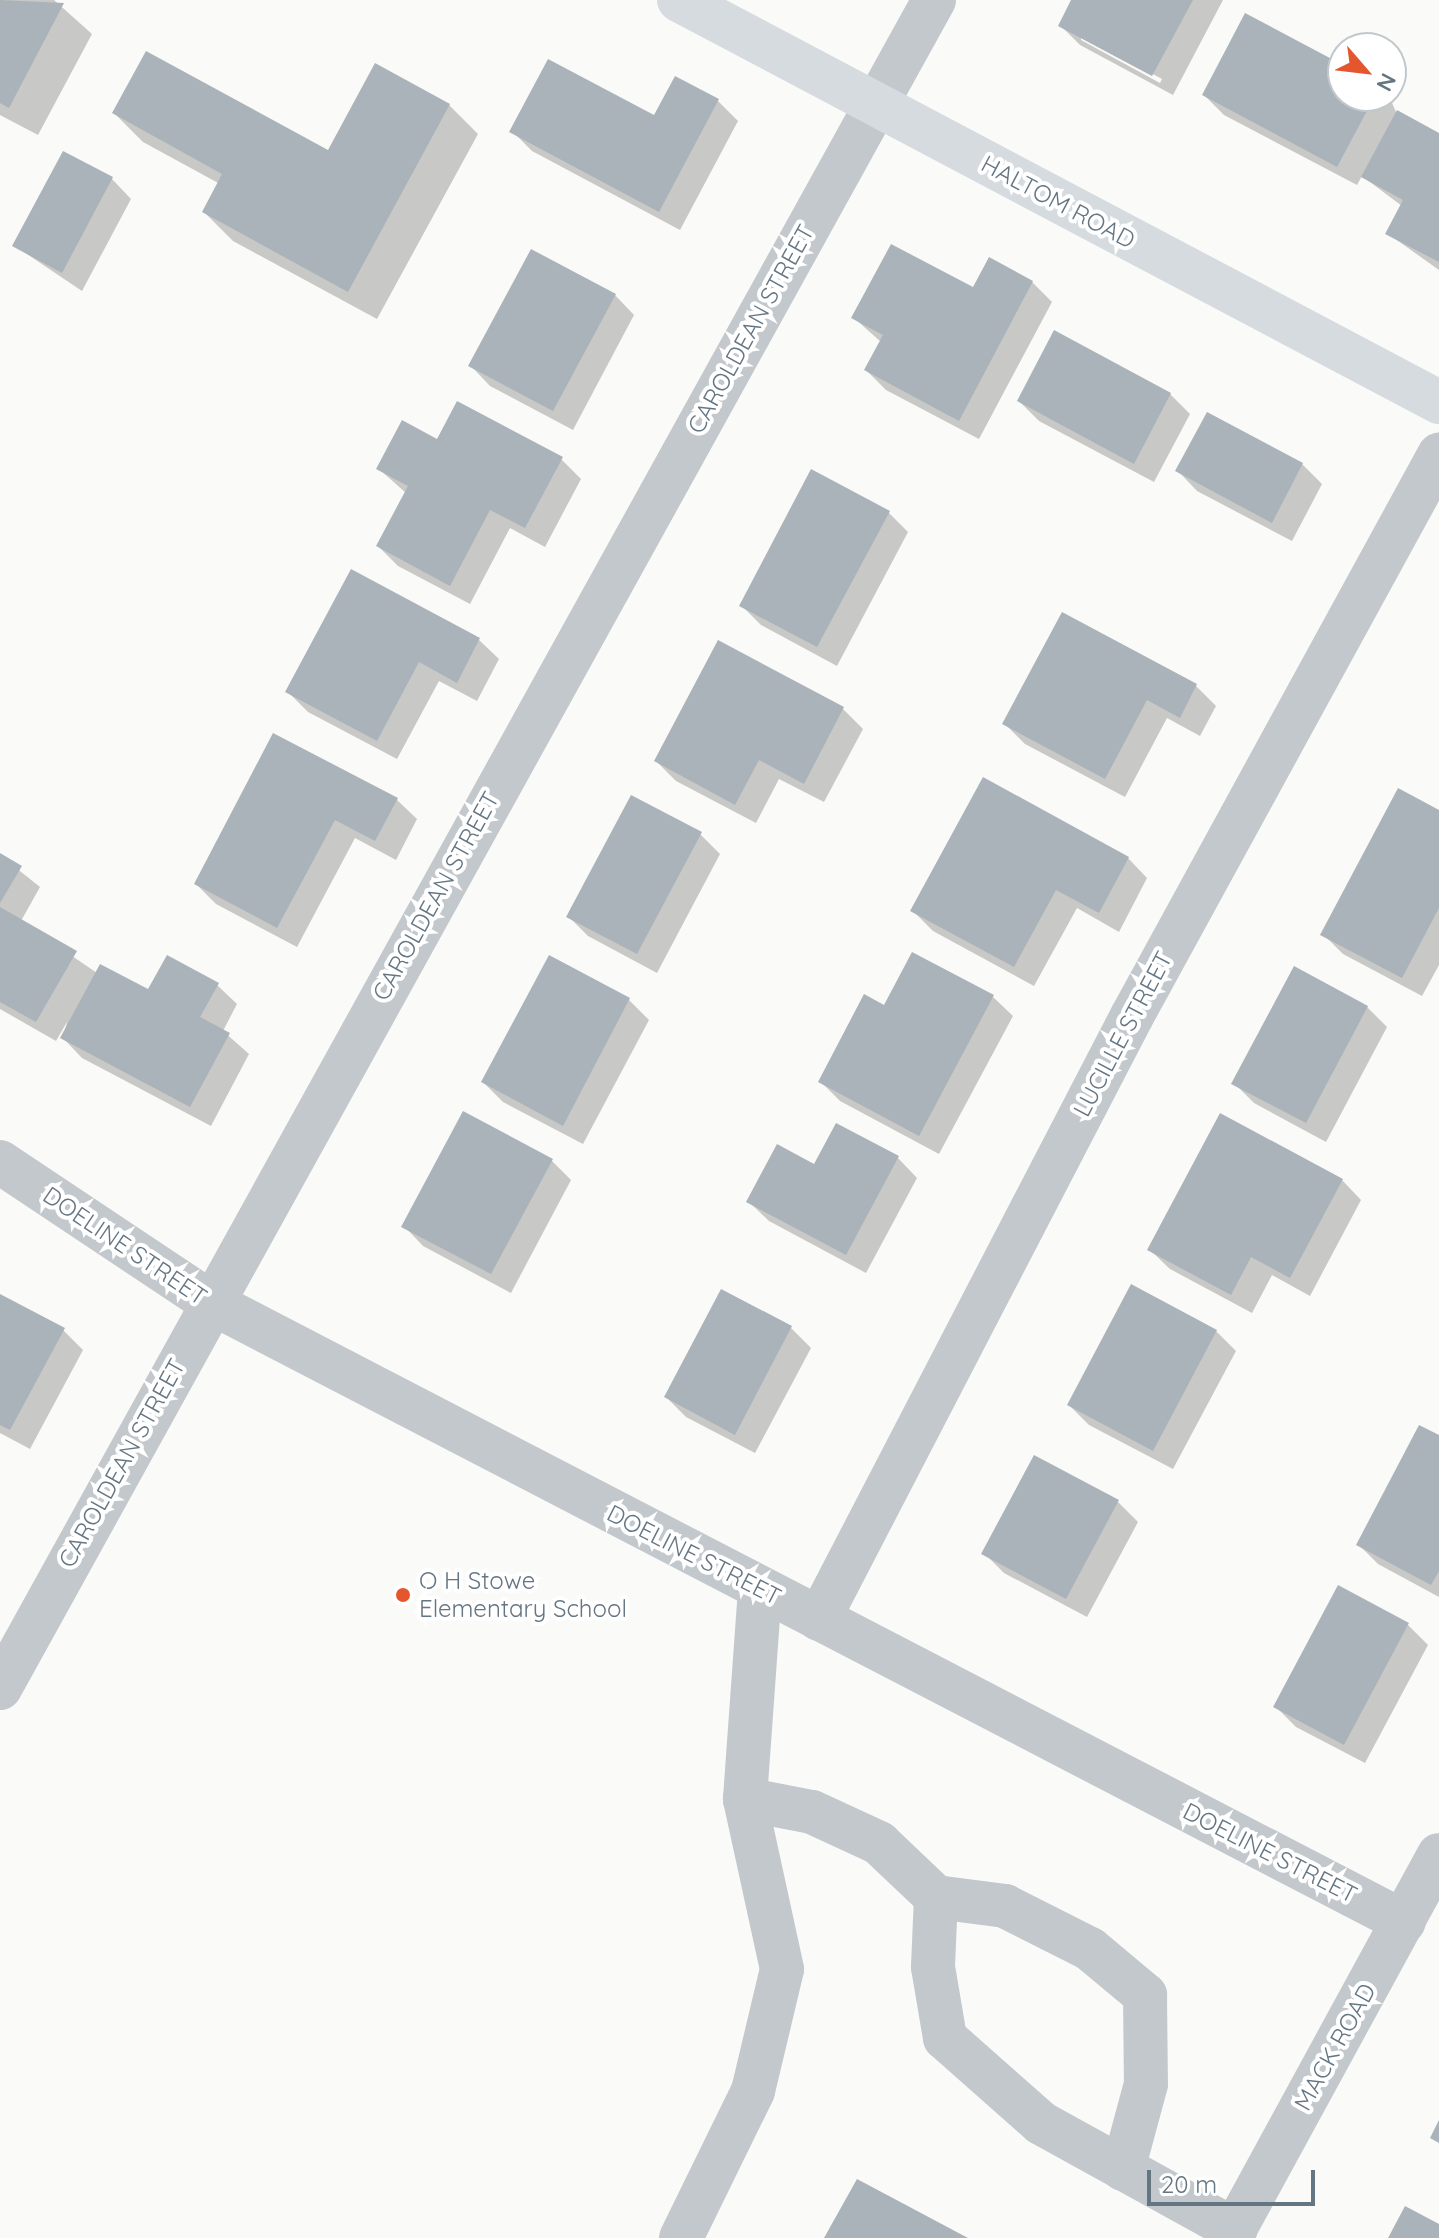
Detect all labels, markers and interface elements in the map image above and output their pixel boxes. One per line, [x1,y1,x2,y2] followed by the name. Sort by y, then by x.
[1327,32,1407,112] north arrow
[1370,69,1403,96] text: N
[976,149,1140,255] street label: HALTOM ROAD
[682,219,820,439] street label: CAROLDEAN STREET
[367,786,505,1006] street label: CAROLDEAN STREET
[1067,947,1179,1121] street label: LUCILLE STREET
[38,1181,212,1311] street label: DOELINE STREET
[53,1353,191,1573] street label: CAROLDEAN STREET
[602,1499,786,1611] street label: DOELINE STREET
[419,1567,627,1623] place label: O H Stowe Elementary School
[394,1586,412,1604] marker: O H Stowe Elementary School
[1178,1797,1362,1909] street label: DOELINE STREET
[1288,1979,1382,2115] street label: MACK ROAD
[1151,2154,1319,2204] scale bar
[1161,2169,1217,2199] text: 20 m

